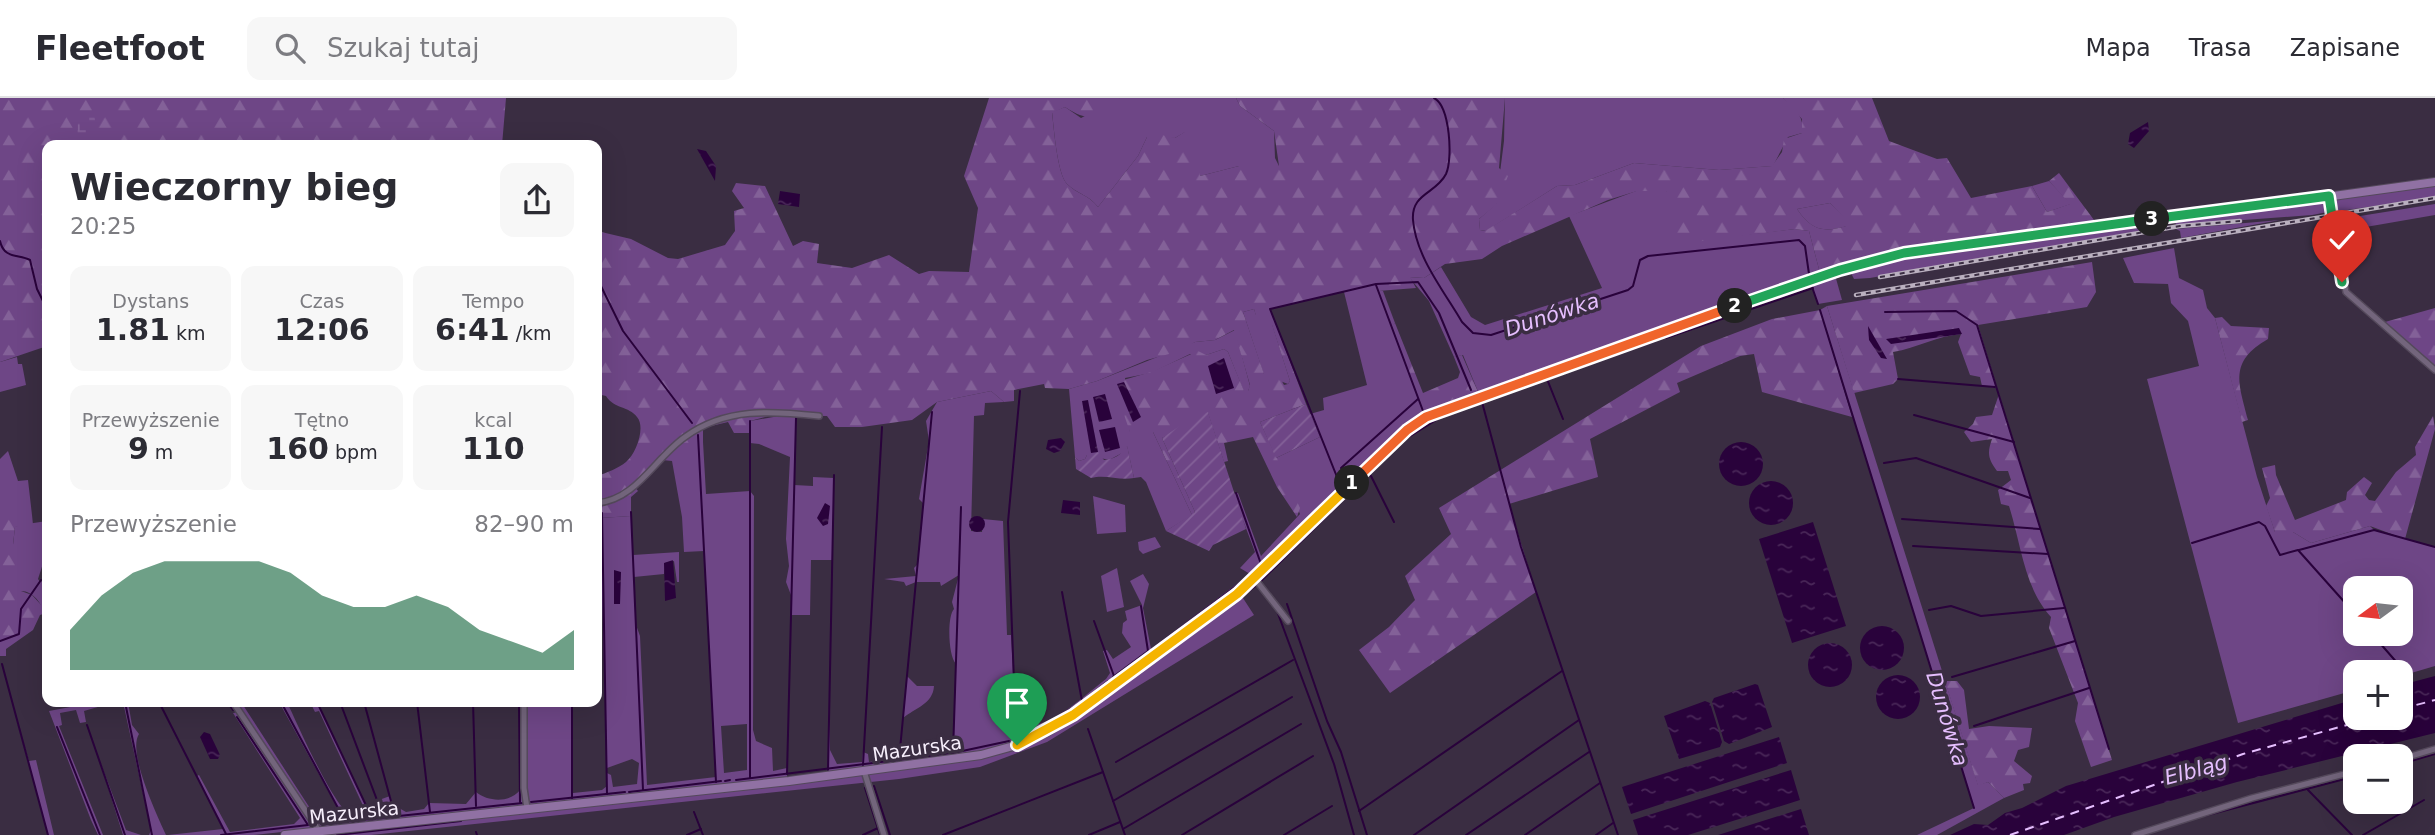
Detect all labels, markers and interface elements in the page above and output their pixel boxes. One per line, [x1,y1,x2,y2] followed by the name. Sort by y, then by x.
[247,17,737,80] search box
[35,29,205,68] text: Fleetfoot
[271,29,309,67] icon: search
[327,33,480,63] text: Szukaj tutaj
[2085,34,2151,62] text: Mapa
[2189,34,2252,62] text: Trasa
[2290,34,2400,62] text: Zapisane
[500,163,574,237] button: share
[70,165,398,209] text: Wieczorny bieg
[2134,202,2170,236] pin: 3
[2145,207,2158,229] text: 3
[2312,210,2372,282] pin
[70,213,136,239] text: 20:25
[2323,221,2361,259] icon: check
[1502,288,1602,342] water label: Dunówka
[1718,288,1752,324] pin: 2
[112,290,189,312] text: Dystans
[300,290,344,312] text: Czas
[462,290,524,312] text: Tempo
[1728,294,1741,316] text: 2
[96,312,170,347] text: 1.81
[274,312,370,347] text: 12:06
[435,312,510,347] text: 6:41
[170,322,205,344] text: km
[510,322,552,344] text: /km
[82,409,220,431] text: Przewyższenie
[295,409,349,431] text: Tętno
[474,409,513,431] text: kcal
[128,431,149,466] text: 9
[266,431,329,466] text: 160
[462,431,525,466] text: 110
[149,441,173,463] text: m
[329,441,378,463] text: bpm
[1334,466,1370,500] pin: 1
[1345,471,1358,493] text: 1
[70,511,237,537] text: Przewyższenie
[474,511,574,537] text: 82–90 m
[2343,576,2413,646] north arrow
[2343,576,2413,814] map controls
[2343,660,2413,730] button: +
[1921,669,1973,769] water label: Dunówka
[987,673,1047,745] pin
[998,684,1036,722] icon: arrive
[871,731,963,765] street label: Mazurska
[2343,744,2413,814] button: −
[2162,750,2230,790] water label: Elbląg
[308,796,400,828] street label: Mazurska

